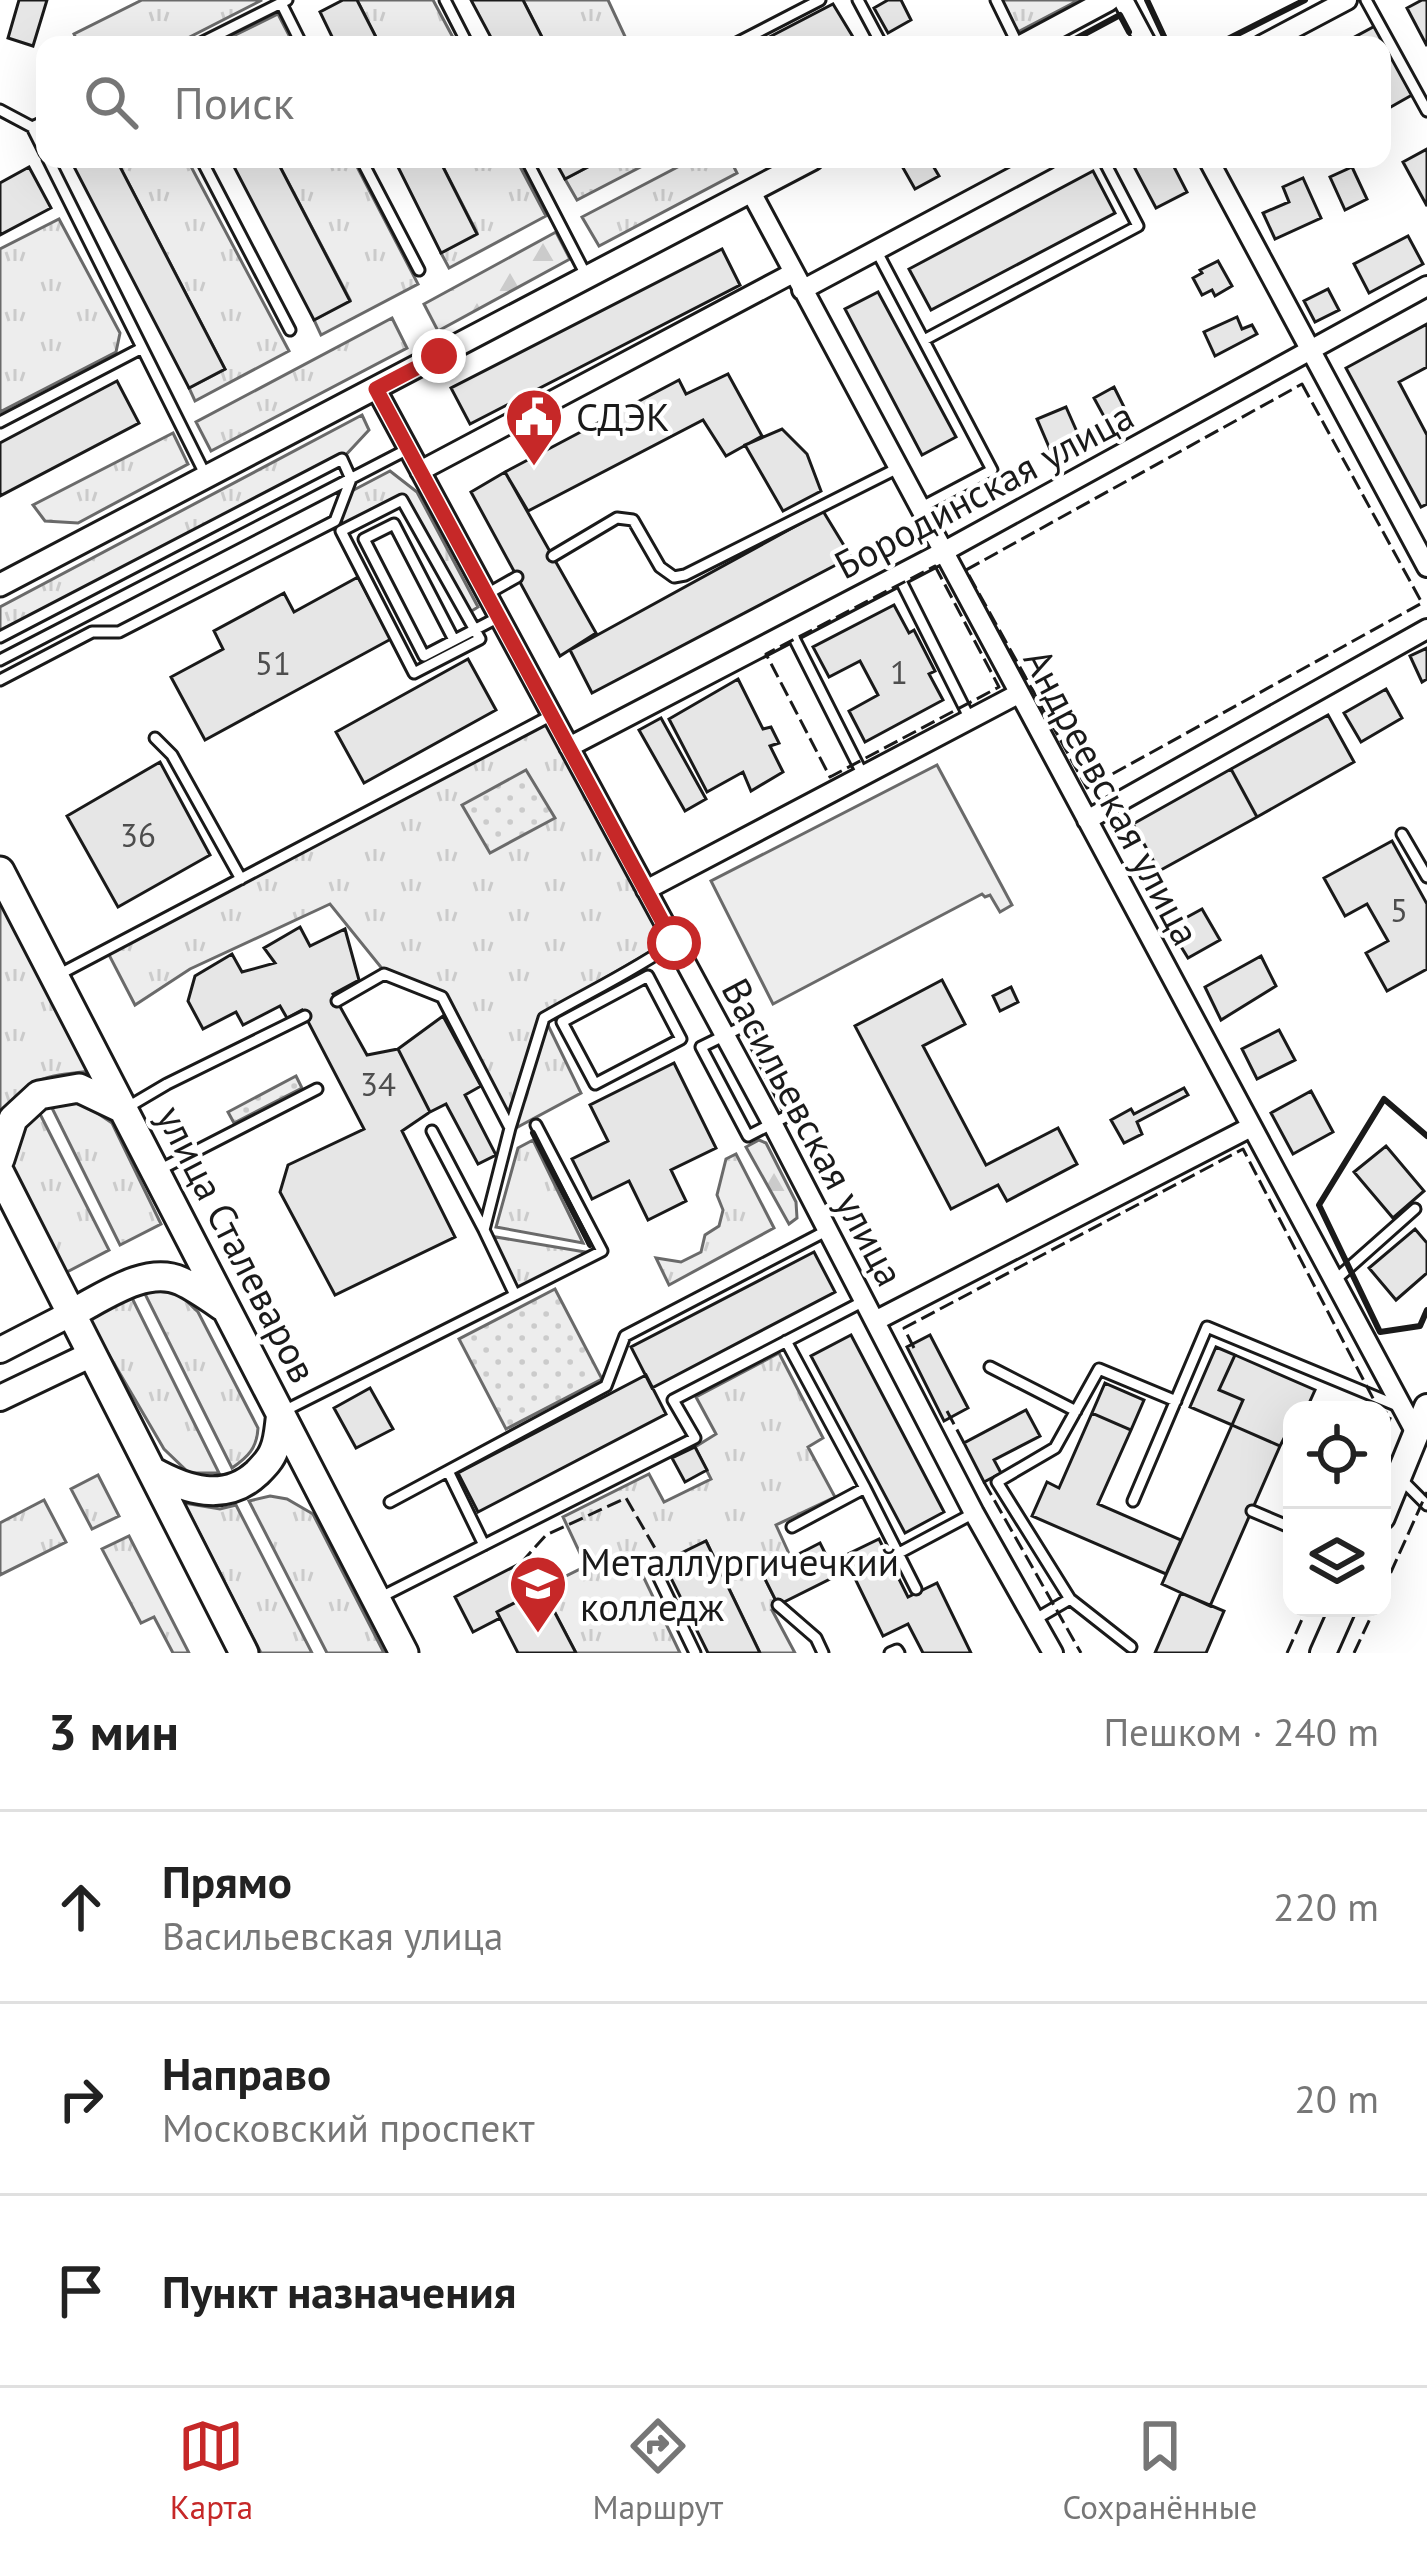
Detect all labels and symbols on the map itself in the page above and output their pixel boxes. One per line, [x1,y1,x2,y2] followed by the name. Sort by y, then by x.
[412,329,466,383] route end
[503,386,565,468] public building icon: СДЭК
[826,389,1142,590] street label: Бородинская улица
[576,391,670,442] place label: СДЭК
[1013,640,1212,954] street label: Андреевская улица
[255,641,291,684] house number: 51
[890,650,908,693] house number: 1
[120,813,156,856] house number: 36
[1390,888,1408,931] house number: 5
[647,916,701,970] route start
[711,969,916,1294] street label: Васильевская улица
[360,1062,396,1105] house number: 34
[146,1097,329,1391] street label: улица Сталеваров
[580,1536,899,1632] place label: Металлургичечкий колледж
[507,1553,569,1635] school or university icon: Металлургичечкий колледж

